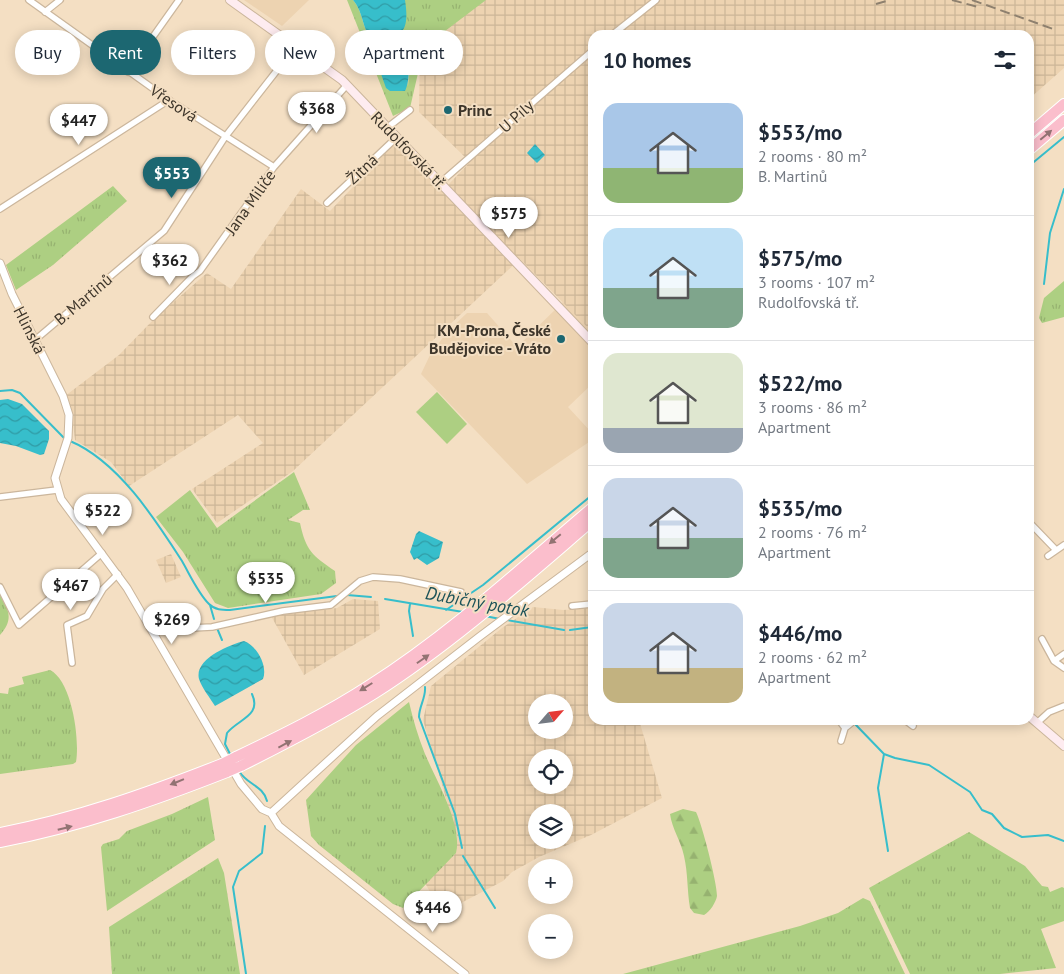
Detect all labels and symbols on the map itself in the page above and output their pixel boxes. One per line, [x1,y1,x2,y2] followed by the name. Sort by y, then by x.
[146,79,202,126] street label: Vřesová
[287,92,347,134] pin: $368
[494,95,538,137] street label: U Pily
[458,100,492,120] place label: Princ
[49,104,109,146] pin: $447
[442,104,454,116] marker: Princ
[367,107,451,193] street label: Rudolfovská tř.
[1040,129,1053,140] one-way arrow
[342,150,382,188] street label: Žitná
[142,156,202,199] pin: $553
[220,166,280,239] street label: Jana Milíče
[479,196,539,239] pin: $575
[140,244,200,286] pin: $362
[50,269,116,329] street label: B. Martinů
[10,303,50,357] street label: Hlinská
[429,320,551,358] place label: KM-Prona, České Budějovice - Vráto
[555,333,567,345] marker: KM-Prona, České Budějovice - Vráto
[73,494,133,536] pin: $522
[549,534,562,545] one-way arrow
[236,562,296,604] pin: $535
[41,568,101,611] pin: $467
[424,581,531,622] water label: Dubičný potok
[142,602,202,645] pin: $269
[416,654,430,664] one-way arrow
[360,683,373,692] one-way arrow
[528,694,572,739] north arrow
[278,740,292,748] one-way arrow
[170,778,184,786] one-way arrow
[57,824,72,832] one-way arrow
[403,890,463,933] pin: $446

